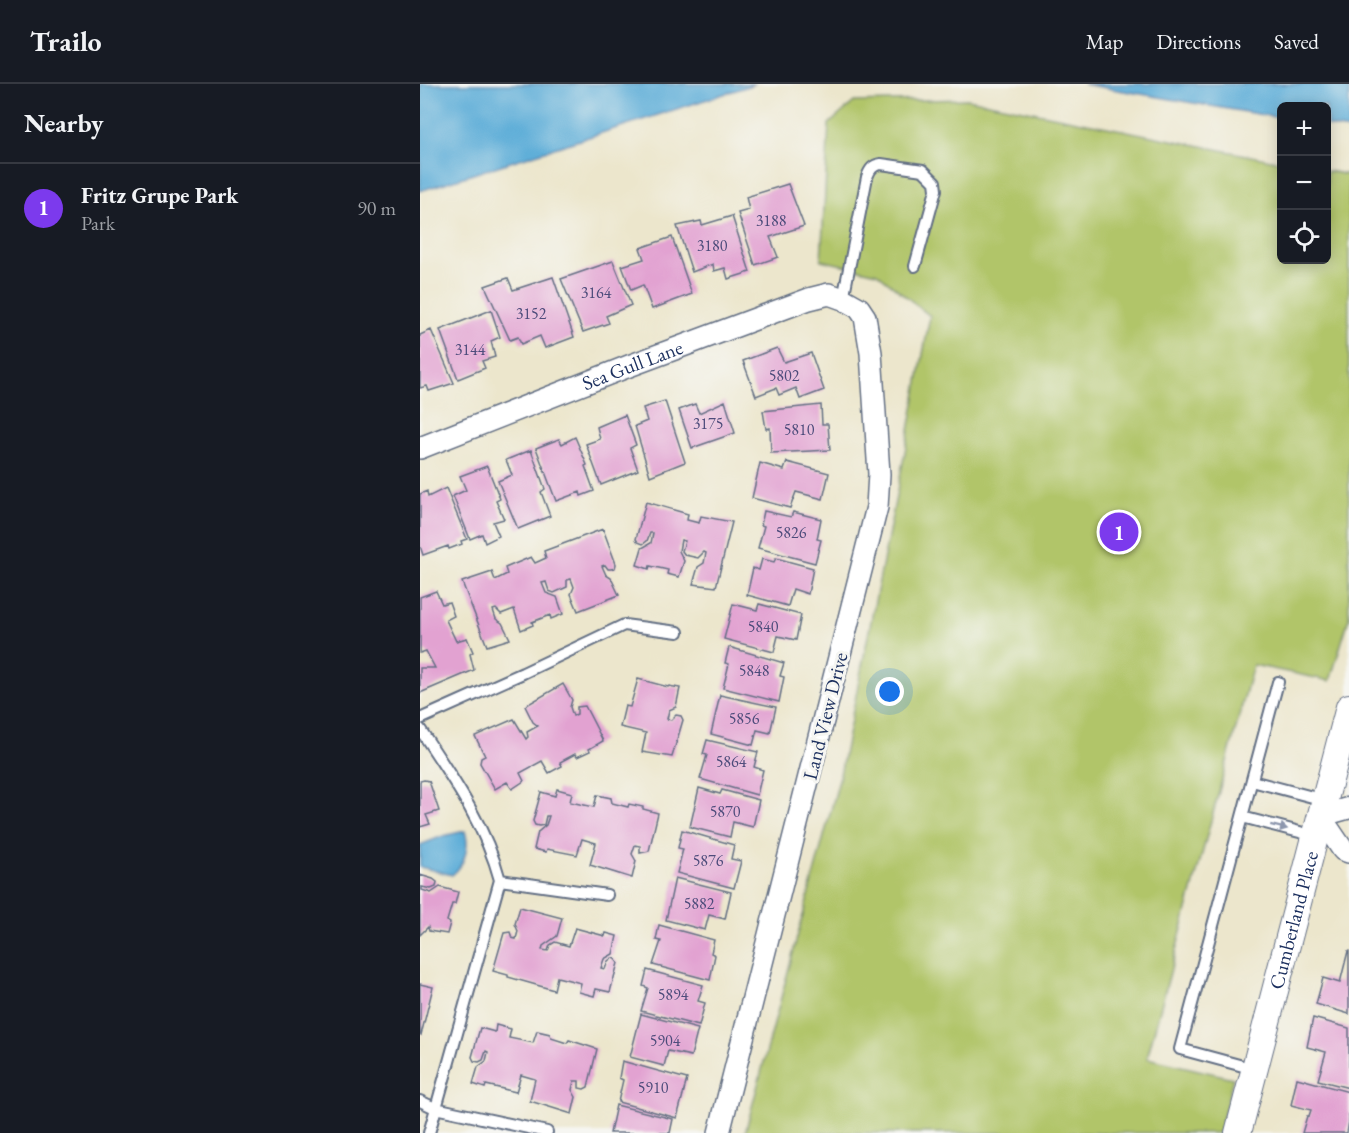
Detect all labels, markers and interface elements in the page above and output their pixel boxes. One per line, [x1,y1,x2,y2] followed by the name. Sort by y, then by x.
[30,23,102,59] text: Trailo
[1086,28,1123,55] text: Map
[1156,28,1241,55] text: Directions
[1274,28,1319,55] text: Saved
[1277,102,1331,264] map controls
[1277,102,1331,156] button: +
[24,106,104,140] text: Nearby
[1277,156,1331,210] button: −
[81,181,238,210] text: Fritz Grupe Park
[38,195,49,221] text: 1
[357,195,396,221] text: 90 m
[81,210,115,236] text: Park
[756,210,787,231] house number: 3188
[1277,210,1331,264] button: locate
[697,235,728,256] house number: 3180
[581,282,612,303] house number: 3164
[516,303,547,324] house number: 3152
[578,334,687,396] street label: Sea Gull Lane
[455,339,486,360] house number: 3144
[769,365,800,386] house number: 5802
[693,413,723,434] house number: 3175
[784,419,815,440] house number: 5810
[1100,510,1138,554] pin: 1
[776,522,807,543] house number: 5826
[748,616,779,637] house number: 5840
[797,649,853,782] street label: Land View Drive
[739,660,770,681] house number: 5848
[875,677,904,706] your location
[729,708,760,729] house number: 5856
[716,751,747,772] house number: 5864
[710,801,741,822] house number: 5870
[1269,822,1288,832] one-way arrow
[1263,848,1324,992] street label: Cumberland Place
[693,850,724,871] house number: 5876
[684,893,715,914] house number: 5882
[658,984,689,1005] house number: 5894
[650,1030,681,1051] house number: 5904
[638,1077,669,1098] house number: 5910

